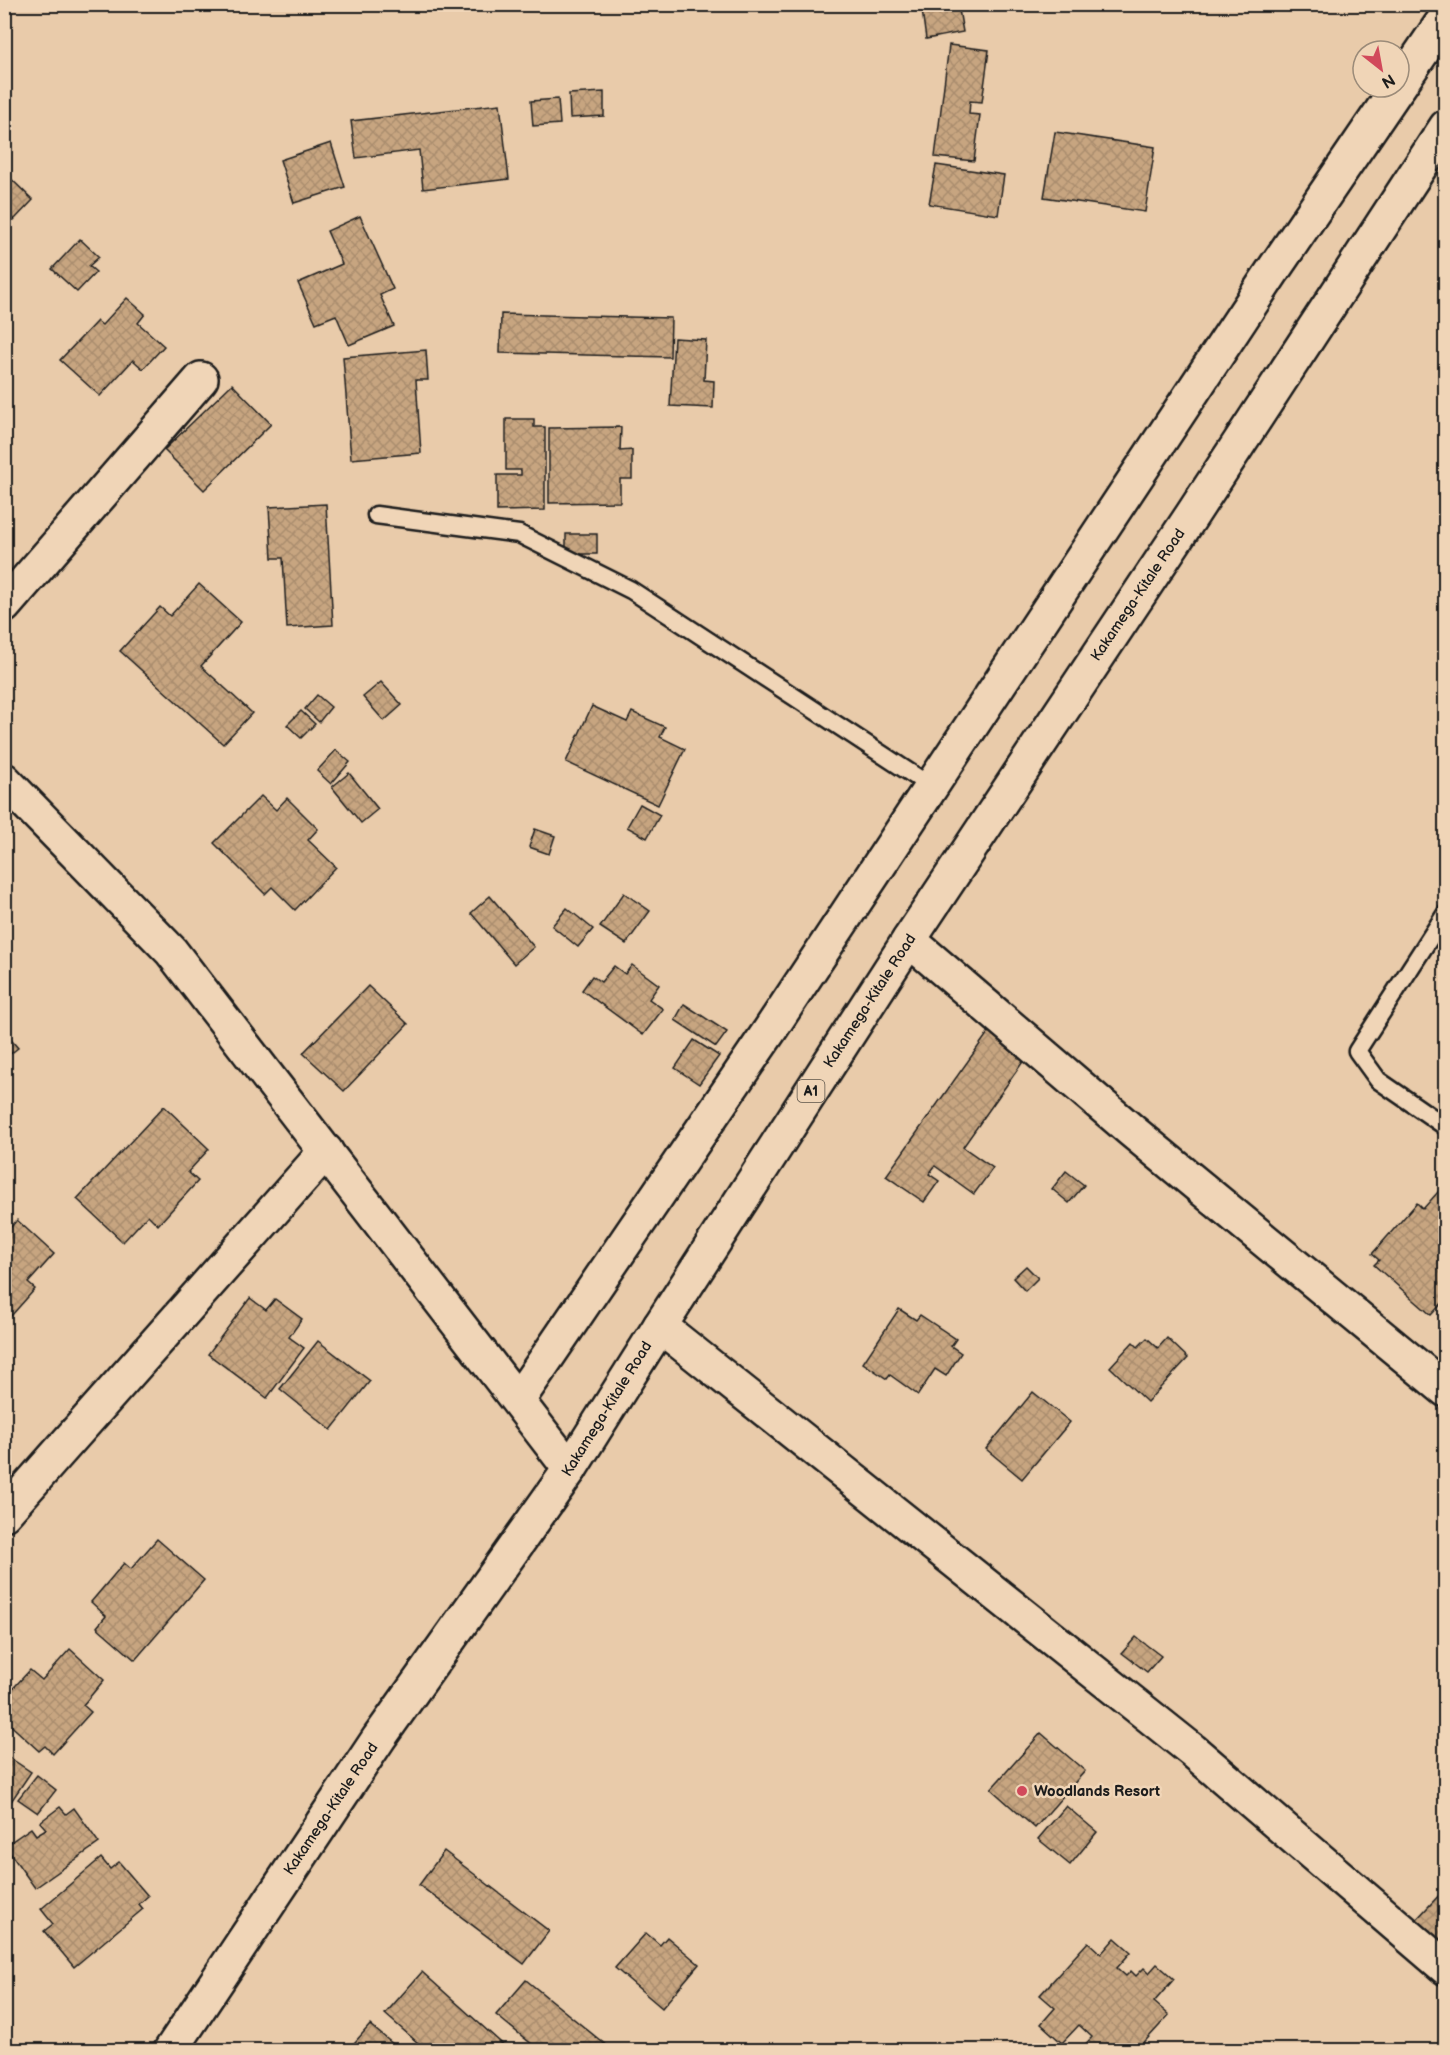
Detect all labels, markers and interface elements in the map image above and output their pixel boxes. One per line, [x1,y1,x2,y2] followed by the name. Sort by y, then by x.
[1351,39,1411,99] north arrow
[1378,69,1398,92] text: N
[1087,525,1189,665] street label: Kakamega-Kitale Road
[820,930,920,1072] street label: Kakamega-Kitale Road
[798,1080,824,1102] road number: A1
[558,1338,656,1480] street label: Kakamega-Kitale Road
[280,1739,382,1879] street label: Kakamega-Kitale Road
[1034,1782,1160,1801] place label: Woodlands Resort
[1015,1784,1029,1798] marker: Woodlands Resort

